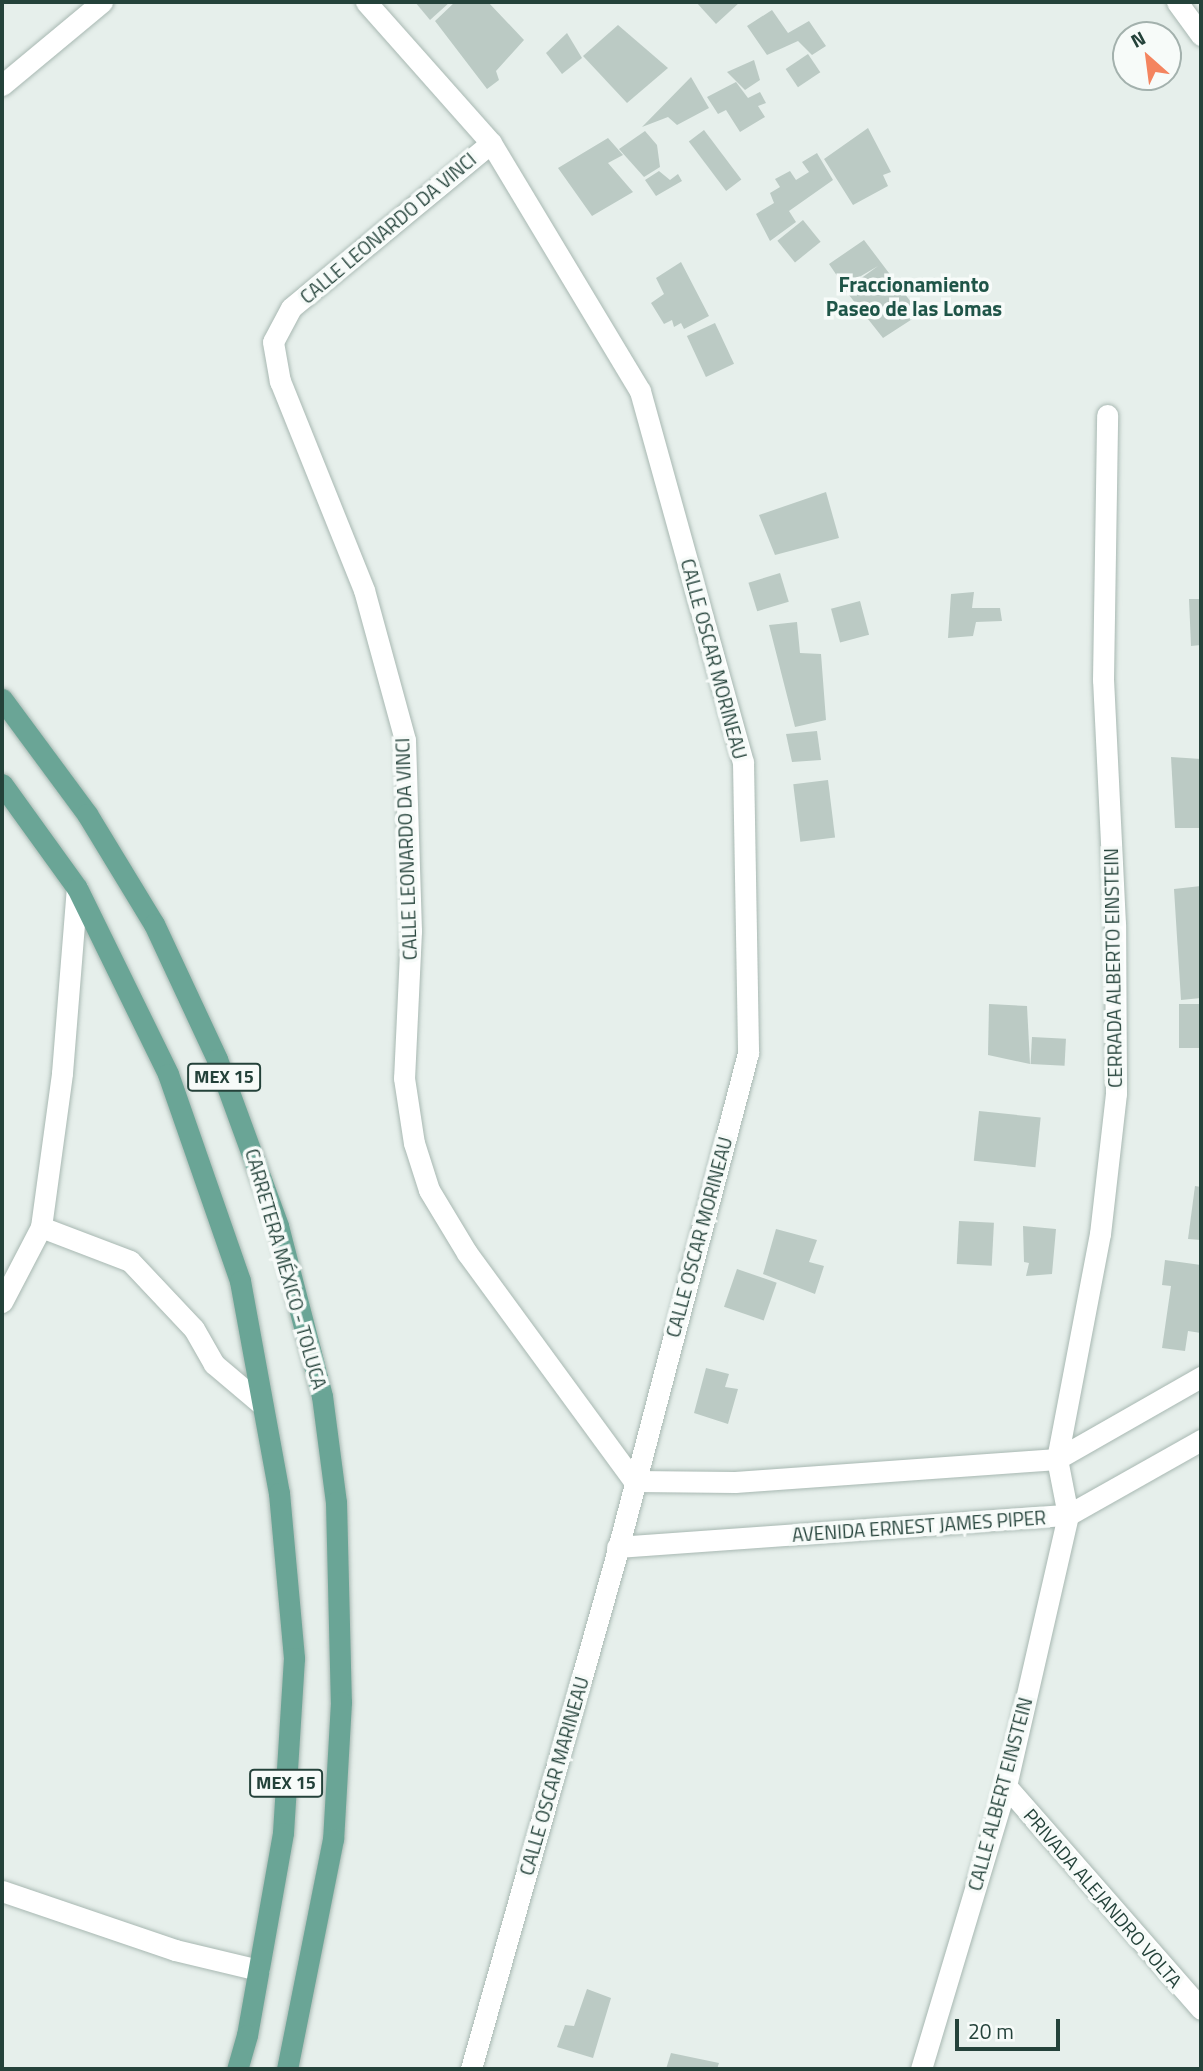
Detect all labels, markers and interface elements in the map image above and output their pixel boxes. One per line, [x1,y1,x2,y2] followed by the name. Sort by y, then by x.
[1112,21,1182,91] north arrow
[1125,23,1150,55] text: N
[295,148,481,308] street label: CALLE LEONARDO DA VINCI
[826,271,1002,321] district label: Fraccionamiento Paseo de las Lomas
[676,556,752,762] street label: CALLE OSCAR MORINEAU
[391,737,421,961] street label: CALLE LEONARDO DA VINCI
[1100,848,1126,1088] street label: CERRADA ALBERTO EINSTEIN
[186,1062,262,1092] road number: MEX 15
[661,1134,737,1340] street label: CALLE OSCAR MORINEAU
[241,1146,331,1392] street label: CARRETERA MÉXICO - TOLUCA
[791,1506,1047,1546] street label: AVENIDA ERNEST JAMES PIPER
[515,1674,593,1878] street label: CALLE OSCAR MARINEAU
[963,1695,1037,1893] street label: CALLE ALBERT EINSTEIN
[247,1768,324,1798] road number: MEX 15
[1019,1804,1187,1992] street label: PRIVADA ALEJANDRO VOLTA
[958,2004,1063,2048] scale bar
[968,2015,1014,2047] text: 20 m

